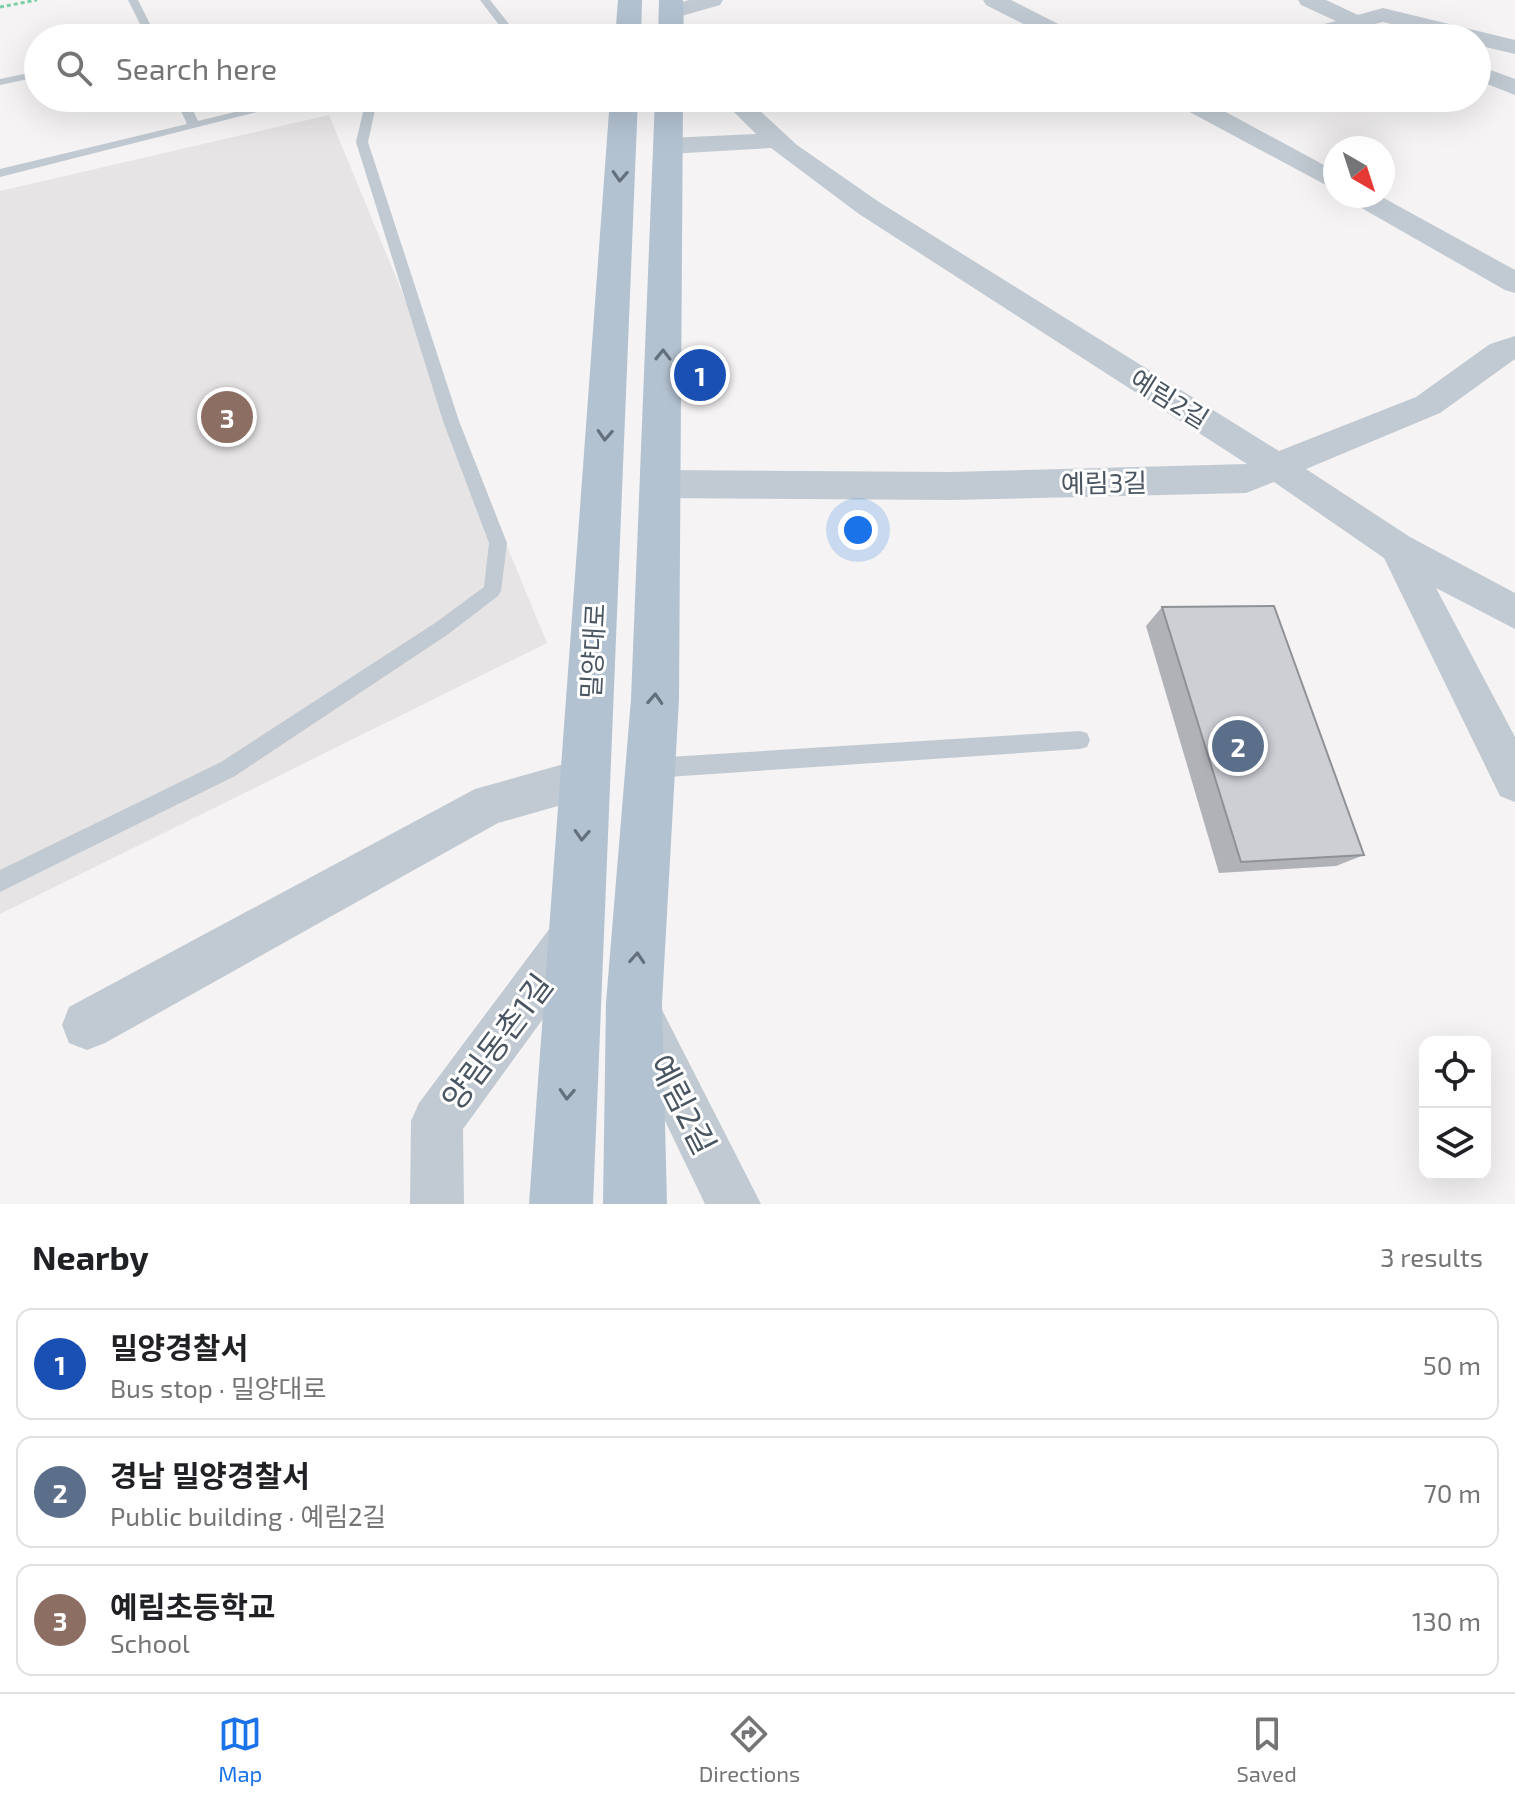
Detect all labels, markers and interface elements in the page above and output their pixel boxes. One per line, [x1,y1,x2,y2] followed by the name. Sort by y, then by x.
[24,24,1491,112] search box
[52,46,96,90] icon: search
[116,50,277,86] text: Search here
[1323,136,1395,208] north arrow
[612,170,629,183] one-way arrow
[674,345,726,405] pin: 1
[654,348,671,361] one-way arrow
[1125,362,1215,434] street label: 예림2길
[201,387,253,447] pin: 3
[597,429,614,442] one-way arrow
[1061,466,1147,498] street label: 예림3길
[838,510,878,550] your location
[574,602,610,700] street label: 밀양대로
[646,692,663,705] one-way arrow
[1212,716,1264,776] pin: 2
[574,829,591,842] one-way arrow
[628,951,645,964] one-way arrow
[433,966,559,1116] street label: 양림동촌1길
[1419,1036,1491,1180] map controls
[1419,1036,1491,1108] button: locate
[643,1048,725,1160] street label: 예림2길
[559,1088,576,1101] one-way arrow
[1419,1108,1491,1180] button: layers
[32,1236,149,1277] text: Nearby
[1380,1241,1483,1272] text: 3 results
[110,1329,248,1365] text: 밀양경찰서
[54,1349,66,1380] text: 1
[1423,1349,1481,1380] text: 50 m
[110,1372,326,1403] text: Bus stop · 밀양대로
[110,1457,310,1493] text: 경남 밀양경찰서
[52,1477,68,1508] text: 2
[1423,1477,1481,1508] text: 70 m
[110,1500,387,1531] text: Public building · 예림2길
[110,1588,276,1624] text: 예림초등학교
[53,1605,67,1636] text: 3
[1412,1605,1481,1636] text: 130 m
[110,1627,190,1658] text: School
[218,1712,262,1786] tab: Map
[699,1712,800,1786] tab: Directions
[1236,1712,1297,1786] tab: Saved

